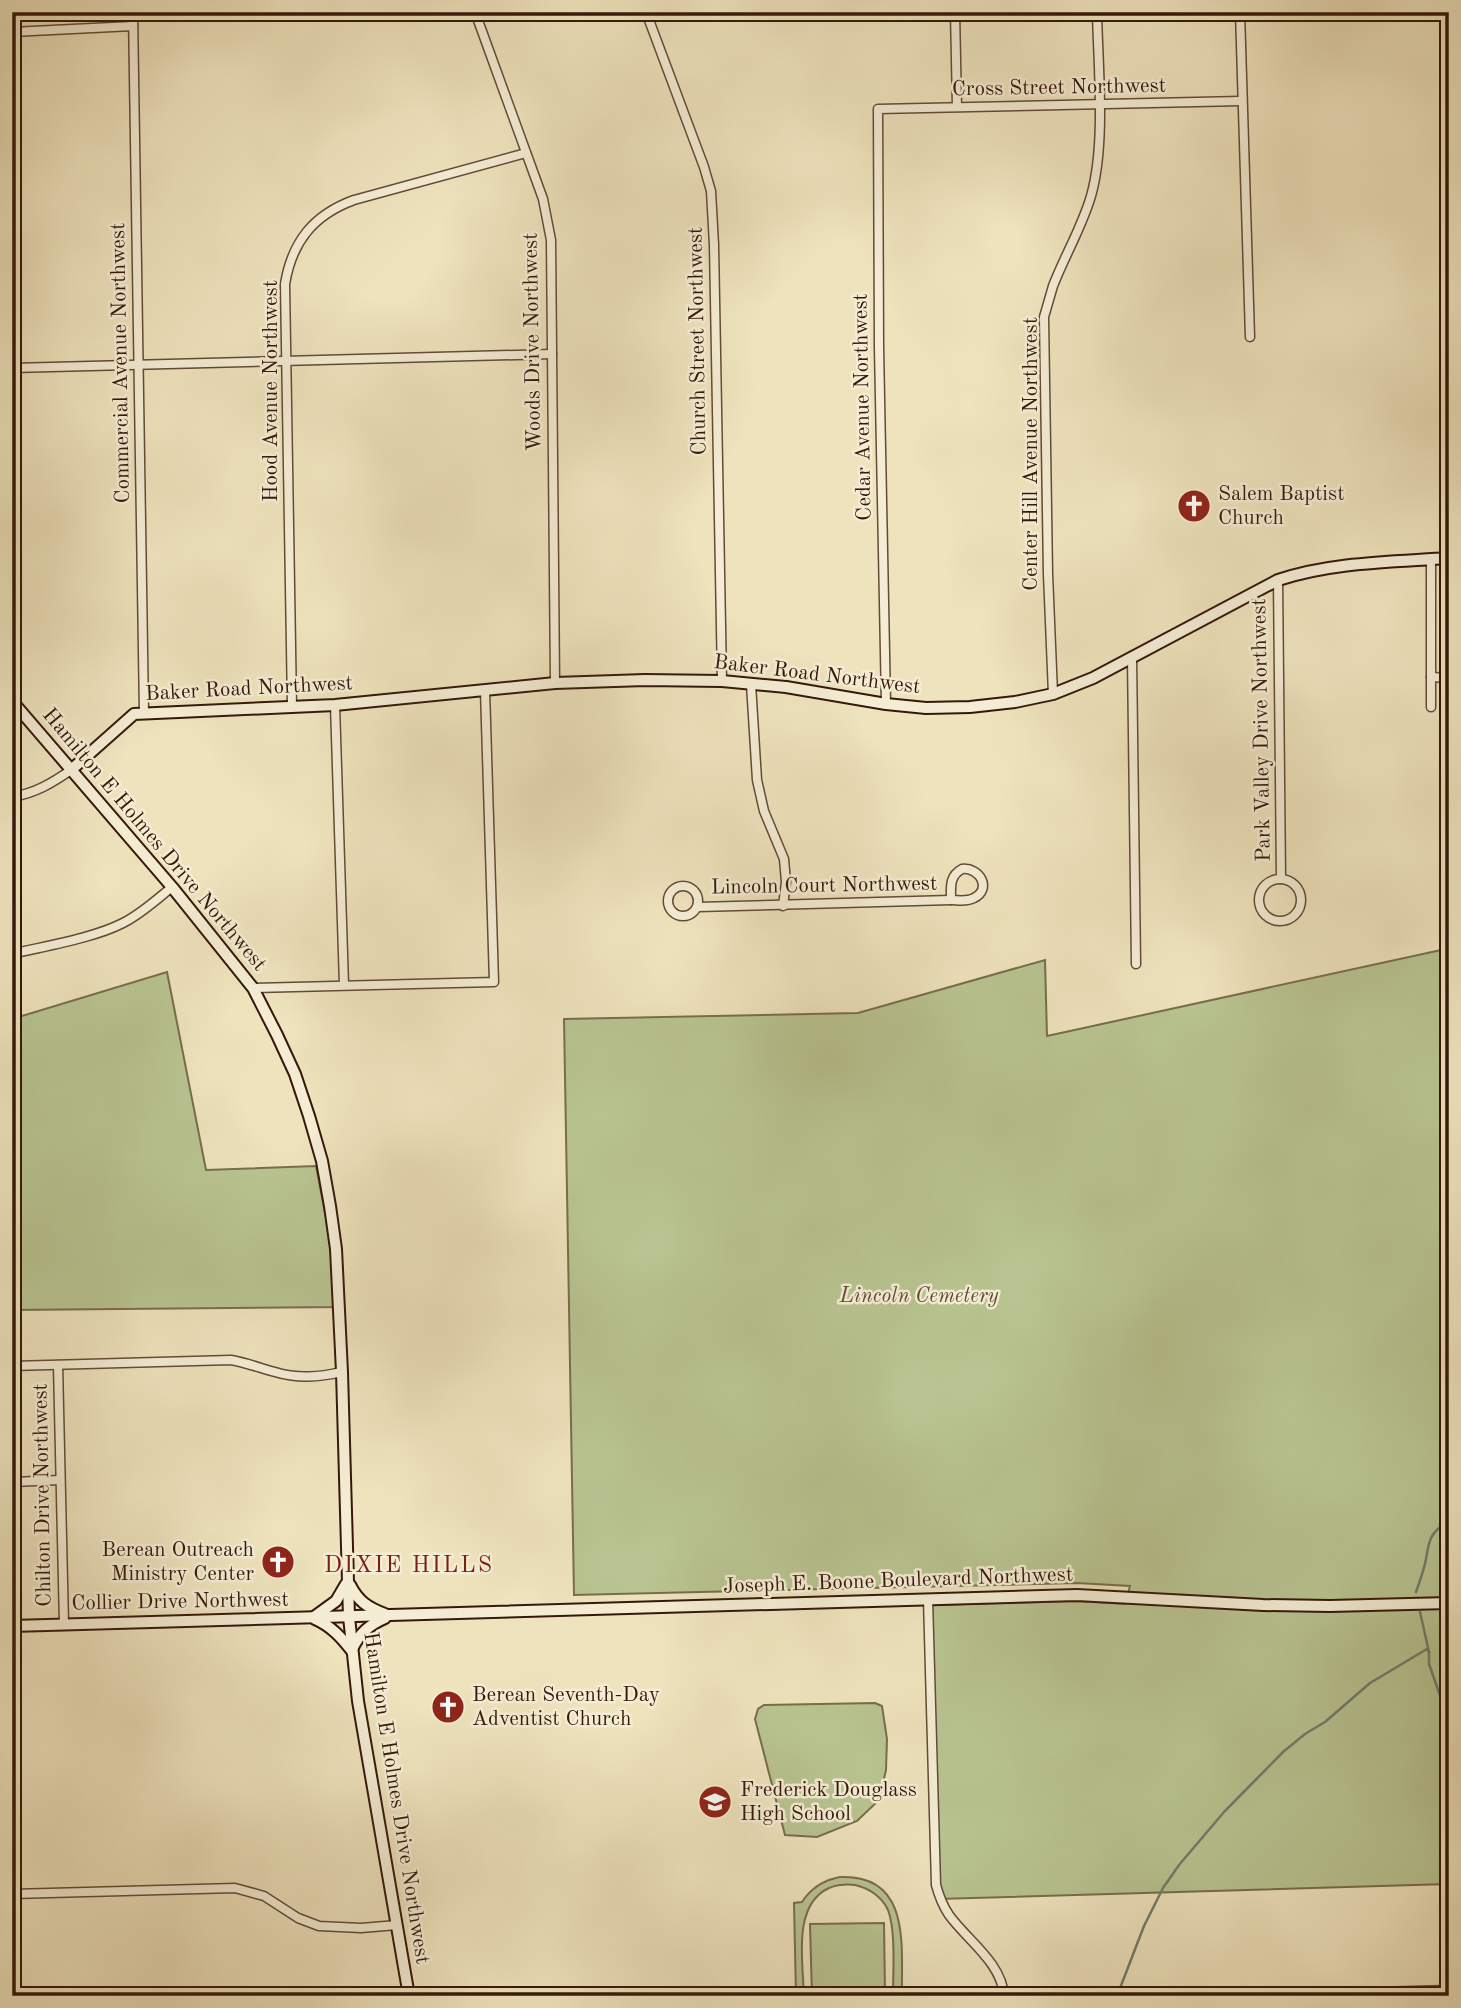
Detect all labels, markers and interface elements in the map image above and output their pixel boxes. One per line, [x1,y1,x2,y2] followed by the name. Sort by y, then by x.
[952,76,1166,100] street label: Cross Street Northwest
[108,222,134,504] street label: Commercial Avenue Northwest
[686,226,710,456] street label: Church Street Northwest
[521,232,545,452] street label: Woods Drive Northwest
[261,280,282,502] street label: Hood Avenue Northwest
[851,293,875,521] street label: Cedar Avenue Northwest
[1021,317,1042,591] street label: Center Hill Avenue Northwest
[1218,484,1345,529] place label: Salem Baptist Church
[1175,487,1213,525] church icon: Salem Baptist Church
[1249,598,1275,862] street label: Park Valley Drive Northwest
[713,652,921,698] street label: Baker Road Northwest
[145,673,353,705] street label: Baker Road Northwest
[38,705,270,975] street label: Hamilton E Holmes Drive Northwest
[711,874,937,898] street label: Lincoln Court Northwest
[838,1286,999,1307] park label: Lincoln Cemetery
[31,1383,55,1607] street label: Chilton Drive Northwest
[101,1540,254,1585] place label: Berean Outreach Ministry Center
[259,1543,297,1581] church icon: Berean Outreach Ministry Center
[324,1554,494,1577] district label: DIXIE HILLS
[723,1564,1073,1598] street label: Joseph E. Boone Boulevard Northwest
[71,1590,289,1614] street label: Collier Drive Northwest
[359,1630,433,1966] street label: Hamilton E Holmes Drive Northwest
[472,1685,660,1730] place label: Berean Seventh-Day Adventist Church
[429,1688,467,1726] church icon: Berean Seventh-Day Adventist Church
[740,1780,917,1825] place label: Frederick Douglass High School
[696,1783,734,1821] school or university icon: Frederick Douglass High School

